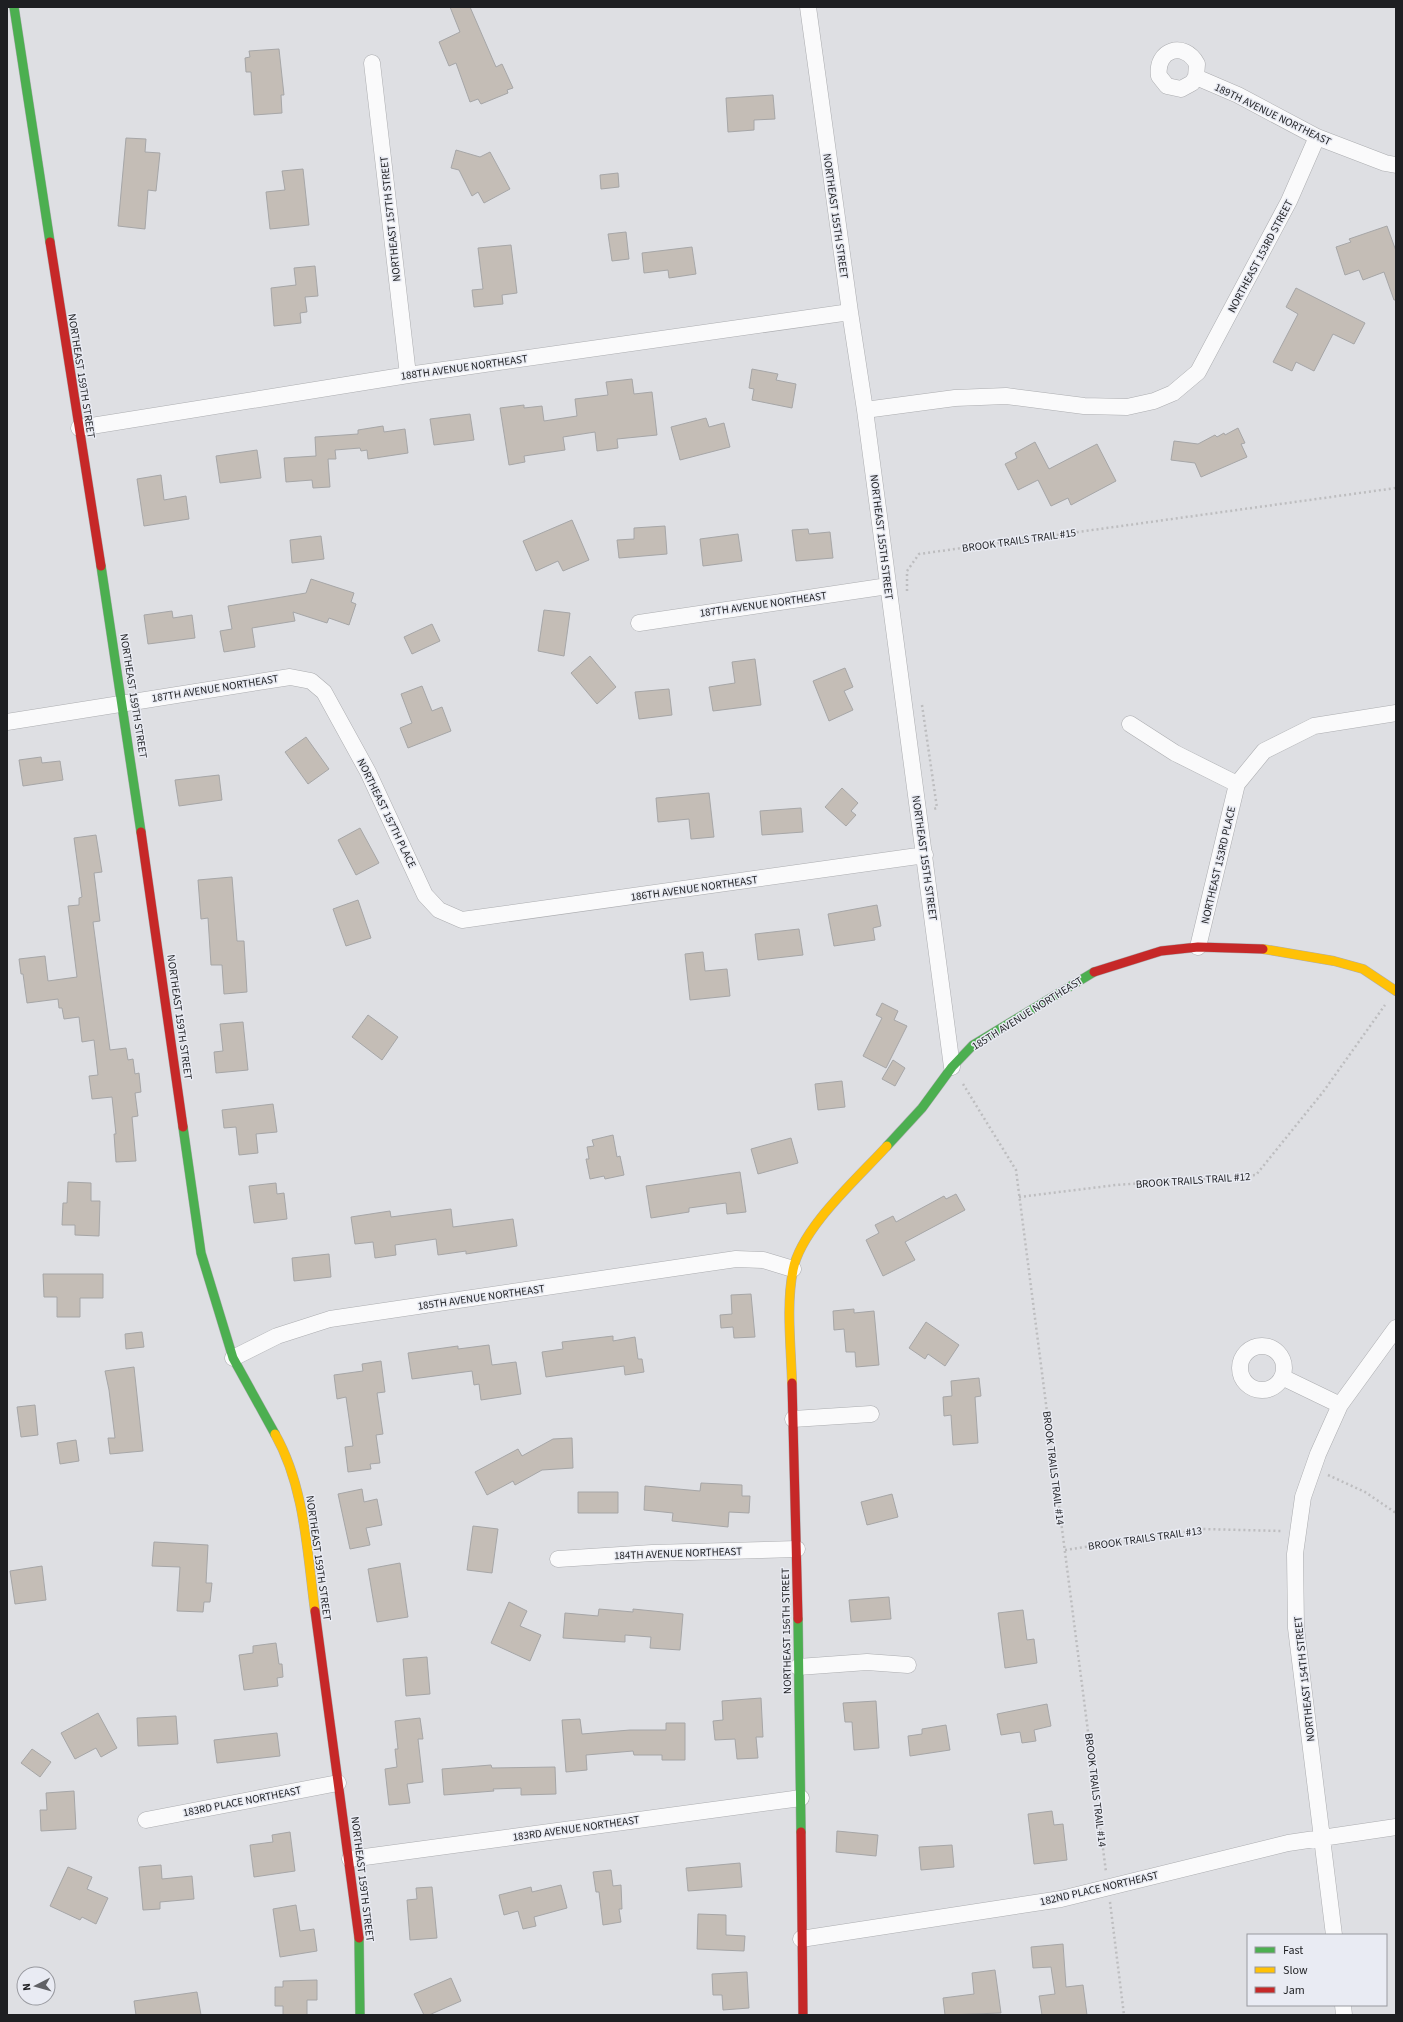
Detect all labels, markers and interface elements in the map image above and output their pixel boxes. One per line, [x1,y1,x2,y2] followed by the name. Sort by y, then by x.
[1212,80,1334,149] street label: 189TH AVENUE NORTHEAST
[819,153,852,280] street label: NORTHEAST 155TH STREET
[376,155,405,282] street label: NORTHEAST 157TH STREET
[1224,197,1297,315] street label: NORTHEAST 153RD STREET
[64,313,99,440] street label: NORTHEAST 159TH STREET
[400,351,529,384] street label: 188TH AVENUE NORTHEAST
[866,474,897,601] street label: NORTHEAST 155TH STREET
[961,525,1077,556] street label: BROOK TRAILS TRAIL #15
[699,588,828,621] street label: 187TH AVENUE NORTHEAST
[116,633,151,760] street label: NORTHEAST 159TH STREET
[151,671,280,706] street label: 187TH AVENUE NORTHEAST
[353,756,420,871] street label: NORTHEAST 157TH PLACE
[908,795,941,922] street label: NORTHEAST 155TH STREET
[1198,805,1239,925] street label: NORTHEAST 153RD PLACE
[630,872,759,905] street label: 186TH AVENUE NORTHEAST
[163,954,196,1081] street label: NORTHEAST 159TH STREET
[969,973,1086,1054] street label: 185TH AVENUE NORTHEAST
[1135,1169,1251,1192] street label: BROOK TRAILS TRAIL #12
[417,1281,546,1314] street label: 185TH AVENUE NORTHEAST
[1039,1410,1068,1527] street label: BROOK TRAILS TRAIL #14
[302,1495,335,1622] street label: NORTHEAST 159TH STREET
[1087,1523,1203,1554] street label: BROOK TRAILS TRAIL #13
[614,1544,742,1563] street label: 184TH AVENUE NORTHEAST
[778,1568,795,1694] street label: NORTHEAST 156TH STREET
[1290,1615,1319,1742] street label: NORTHEAST 154TH STREET
[1081,1732,1110,1849] street label: BROOK TRAILS TRAIL #14
[182,1783,303,1820] street label: 183RD PLACE NORTHEAST
[512,1812,641,1845] street label: 183RD AVENUE NORTHEAST
[347,1816,378,1943] street label: NORTHEAST 159TH STREET
[1038,1868,1160,1909] street label: 182ND PLACE NORTHEAST
[1247,1934,1387,2006] legend
[1283,1942,1303,1959] text: Fast
[1283,1962,1308,1979] text: Slow
[16,1966,56,2006] north arrow
[1283,1982,1305,1999] text: Jam
[19,1983,34,1991] text: N

